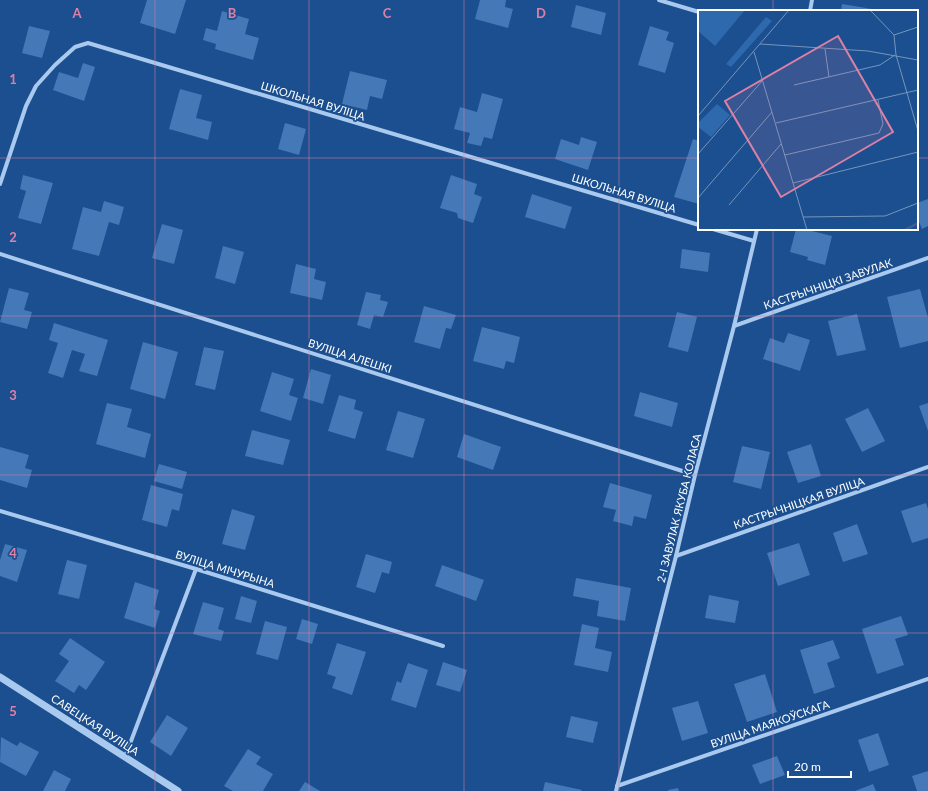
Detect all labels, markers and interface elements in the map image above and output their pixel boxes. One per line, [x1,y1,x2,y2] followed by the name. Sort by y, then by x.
[71,5,82,21] text: A
[228,5,237,21] text: B
[383,5,392,21] text: C
[536,5,546,21] text: D
[698,10,918,230] inset map
[9,71,17,87] text: 1
[259,78,367,123] street label: ШКОЛЬНАЯ ВУЛІЦА
[570,170,678,215] street label: ШКОЛЬНАЯ ВУЛІЦА
[9,229,17,245] text: 2
[762,255,894,312] street label: КАСТРЫЧНІЦКІ ЗАВУЛАК
[307,336,394,375] street label: ВУЛІЦА АЛЕШКІ
[9,387,17,403] text: 3
[654,432,703,584] street label: 2-І ЗАВУЛАК ЯКУБА КОЛАСА
[732,474,867,531] street label: КАСТРЫЧНІЦКАЯ ВУЛІЦА
[9,545,17,561] text: 4
[174,547,277,590] street label: ВУЛІЦА МІЧУРЫНА
[49,691,142,758] street label: САВЕЦКАЯ ВУЛІЦА
[709,697,831,750] street label: ВУЛІЦА МАЯКОЎСКАГА
[9,703,17,719] text: 5
[788,753,851,779] scale bar
[794,759,821,774] text: 20 m

